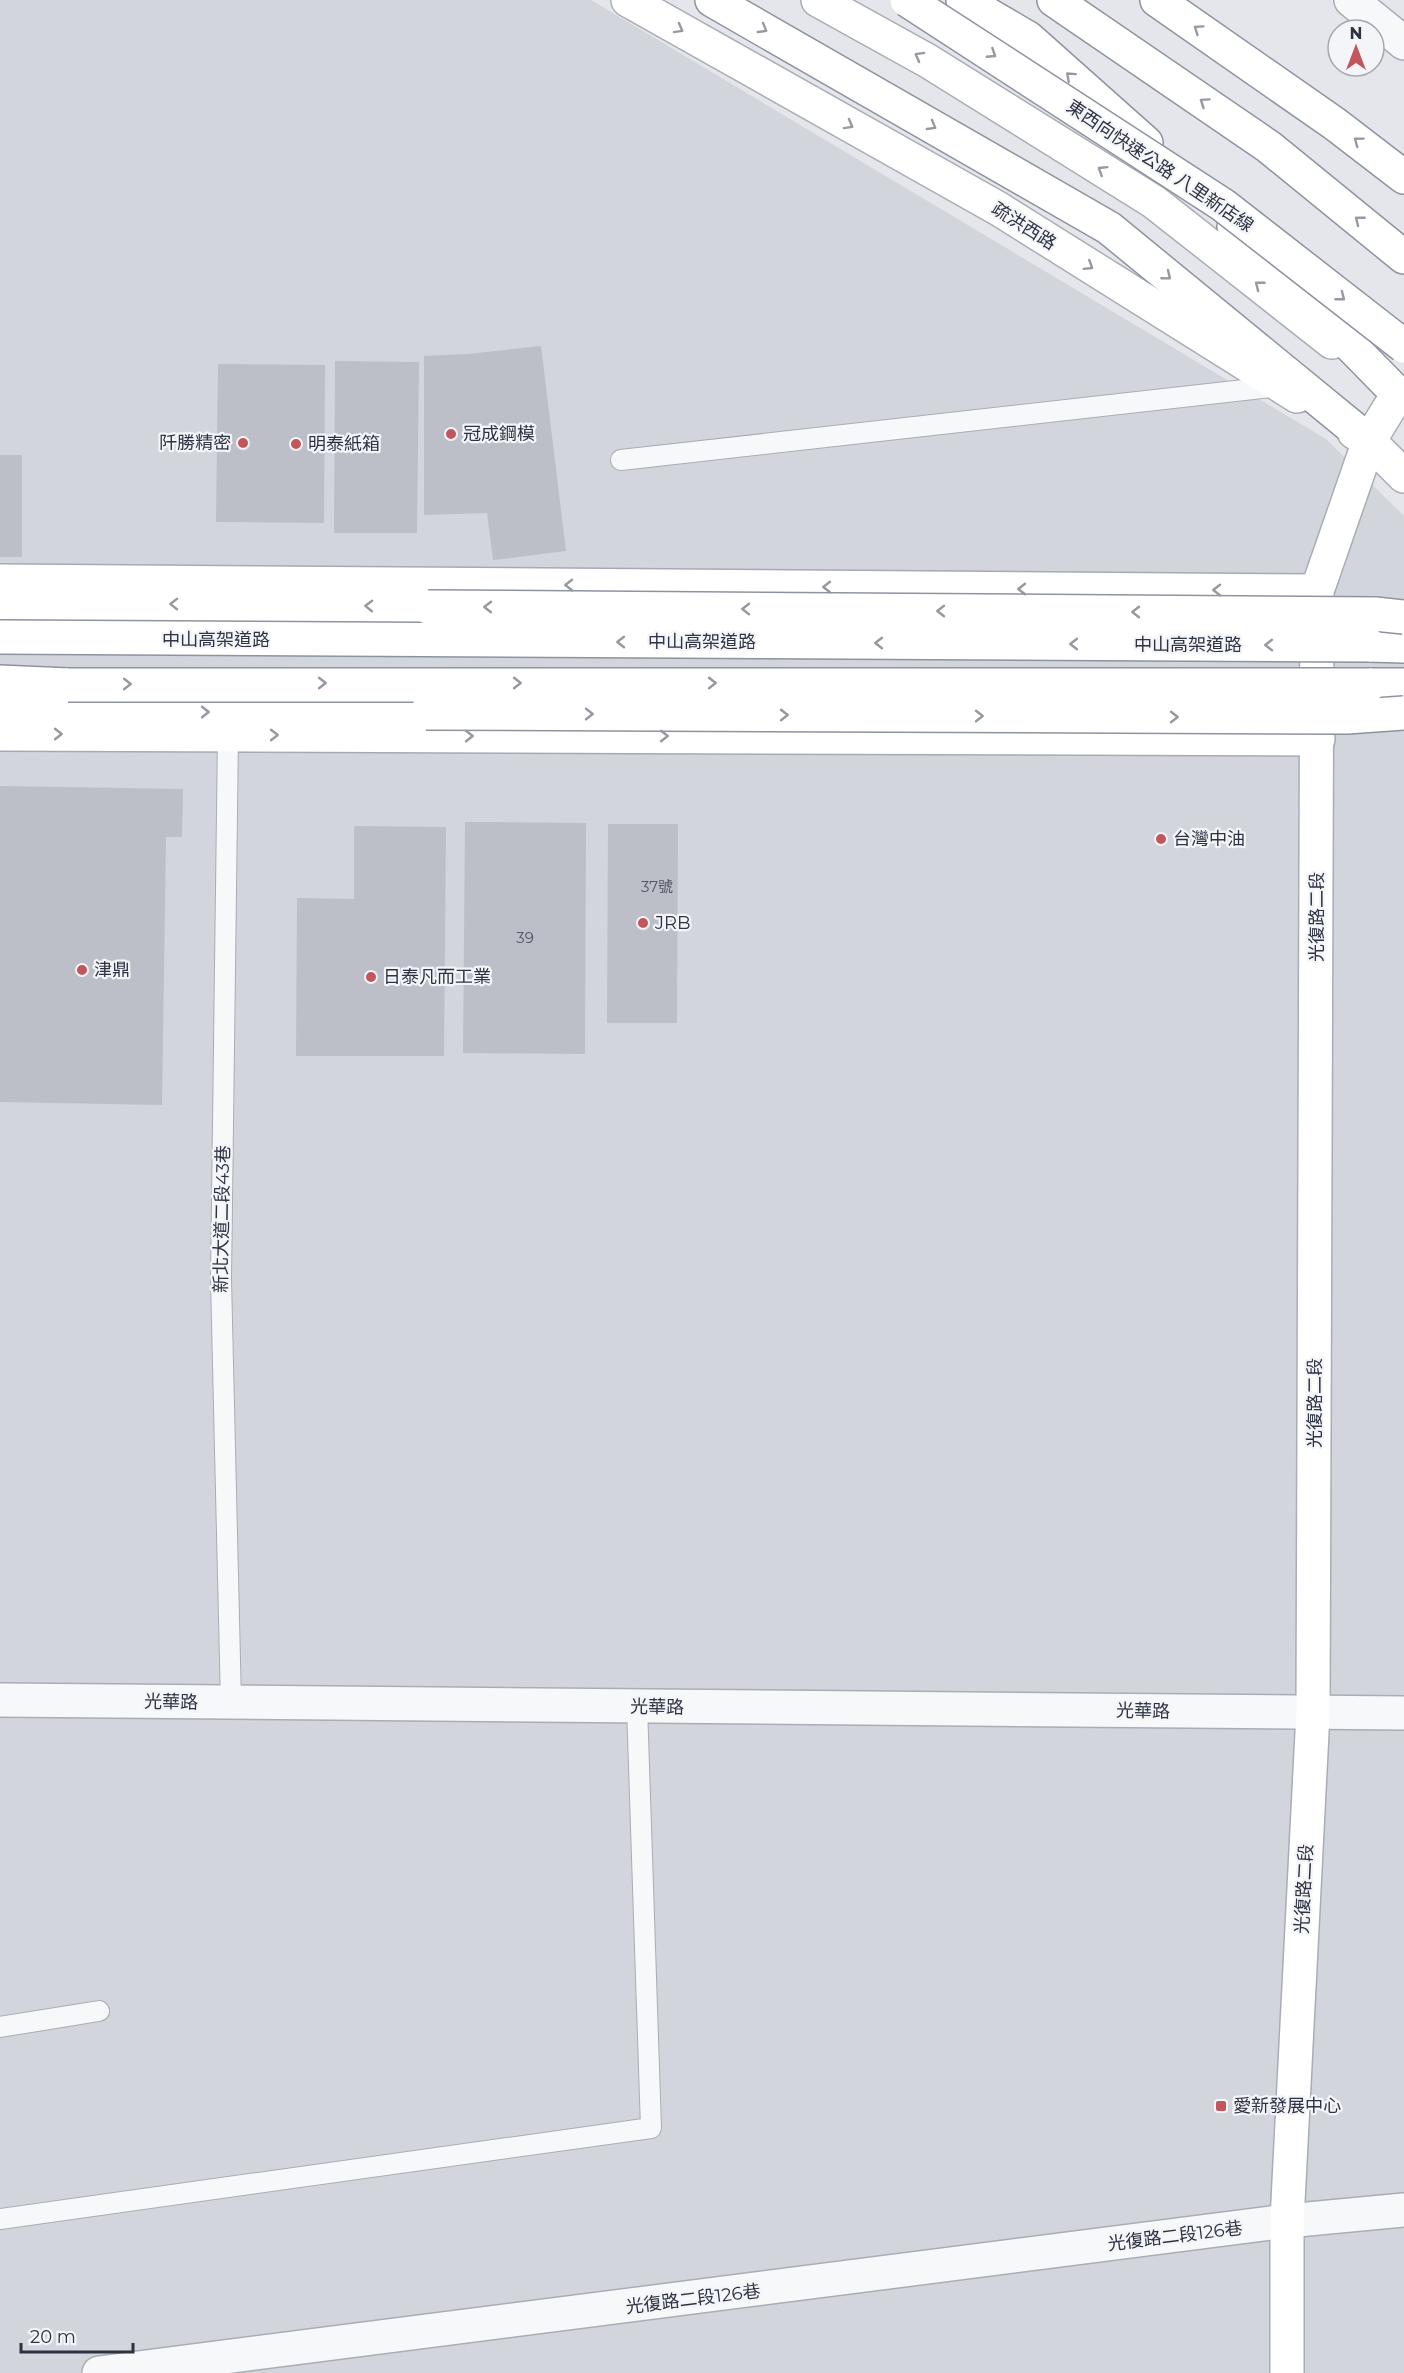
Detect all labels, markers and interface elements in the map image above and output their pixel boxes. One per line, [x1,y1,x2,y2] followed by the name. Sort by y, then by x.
[1326,18,1386,78] north arrow
[673,22,683,33] one-way arrow
[757,22,767,33] one-way arrow
[1350,24,1362,43] text: N
[1194,25,1205,36] one-way arrow
[985,47,996,58] one-way arrow
[915,52,925,63] one-way arrow
[1066,72,1077,83] one-way arrow
[1062,95,1258,237] street label: 東西向快速公路 八里新店線
[1199,98,1210,109] one-way arrow
[843,117,853,129] one-way arrow
[926,119,936,131] one-way arrow
[1353,137,1364,148] one-way arrow
[1098,166,1109,177] one-way arrow
[988,198,1060,254] street label: 疏洪西路
[1355,216,1366,227] one-way arrow
[1083,258,1093,270] one-way arrow
[1160,268,1171,279] one-way arrow
[1255,282,1266,293] one-way arrow
[1334,290,1345,301] one-way arrow
[463,423,535,445] place label: 冠成鋼模
[444,427,458,441] marker: 冠成鋼模
[159,432,231,454] place label: 阡勝精密
[308,433,380,455] place label: 明泰紙箱
[236,436,250,450] marker: 阡勝精密
[289,437,303,451] marker: 明泰紙箱
[564,579,573,591] one-way arrow
[822,581,831,593] one-way arrow
[1017,582,1026,595] one-way arrow
[1212,584,1221,596] one-way arrow
[170,598,179,611] one-way arrow
[365,600,374,612] one-way arrow
[483,601,492,613] one-way arrow
[741,603,750,615] one-way arrow
[936,605,945,617] one-way arrow
[1131,606,1140,618] one-way arrow
[162,629,270,651] street label: 中山高架道路
[648,631,756,653] street label: 中山高架道路
[1134,634,1242,656] street label: 中山高架道路
[616,636,625,648] one-way arrow
[874,637,883,649] one-way arrow
[1069,638,1078,650] one-way arrow
[1264,639,1273,651] one-way arrow
[317,677,326,689] one-way arrow
[512,677,521,689] one-way arrow
[707,677,716,689] one-way arrow
[122,678,131,690] one-way arrow
[201,706,210,718] one-way arrow
[585,708,594,720] one-way arrow
[780,709,789,721] one-way arrow
[975,710,984,722] one-way arrow
[1170,711,1179,723] one-way arrow
[54,728,63,740] one-way arrow
[270,729,279,741] one-way arrow
[465,730,474,742] one-way arrow
[660,730,669,742] one-way arrow
[1173,828,1245,850] place label: 台灣中油
[1154,832,1168,846] marker: 台灣中油
[1306,872,1328,962] street label: 光復路二段
[641,877,673,896] house number: 37號
[654,912,691,934] place label: JRB
[636,916,650,930] marker: JRB
[516,928,534,947] house number: 39
[94,959,130,981] place label: 津鼎
[75,963,89,977] marker: 津鼎
[383,966,491,988] place label: 日泰凡而工業
[364,970,378,984] marker: 日泰凡而工業
[210,1145,234,1293] street label: 新北大道二段43巷
[1304,1358,1326,1448] street label: 光復路二段
[144,1691,198,1713] street label: 光華路
[630,1696,684,1718] street label: 光華路
[1116,1700,1170,1722] street label: 光華路
[1291,1843,1317,1935] street label: 光復路二段
[1233,2095,1341,2117] place label: 愛新發展中心
[1214,2099,1228,2113] marker: 愛新發展中心
[1106,2217,1244,2255] street label: 光復路二段126巷
[624,2280,762,2318] street label: 光復路二段126巷
[21,2316,134,2354] scale bar
[30,2326,76,2348] text: 20 m

